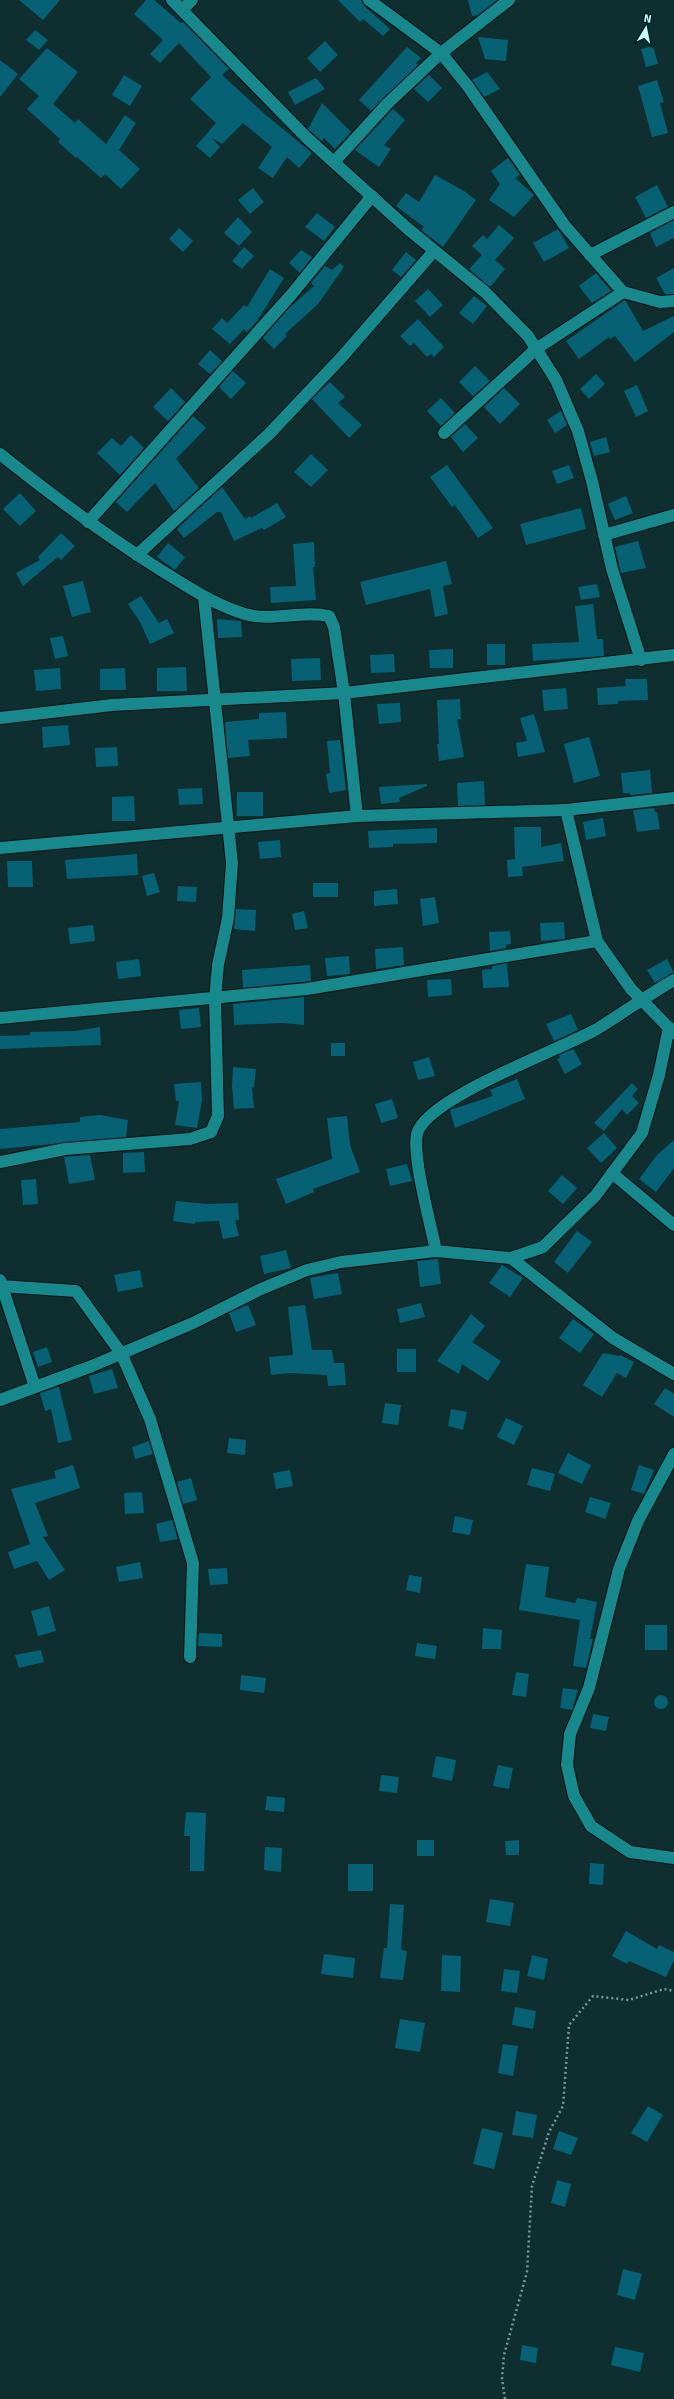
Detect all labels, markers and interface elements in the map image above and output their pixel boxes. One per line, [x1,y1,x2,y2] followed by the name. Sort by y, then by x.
[626,8,666,48] north arrow
[643,12,653,26] text: N

